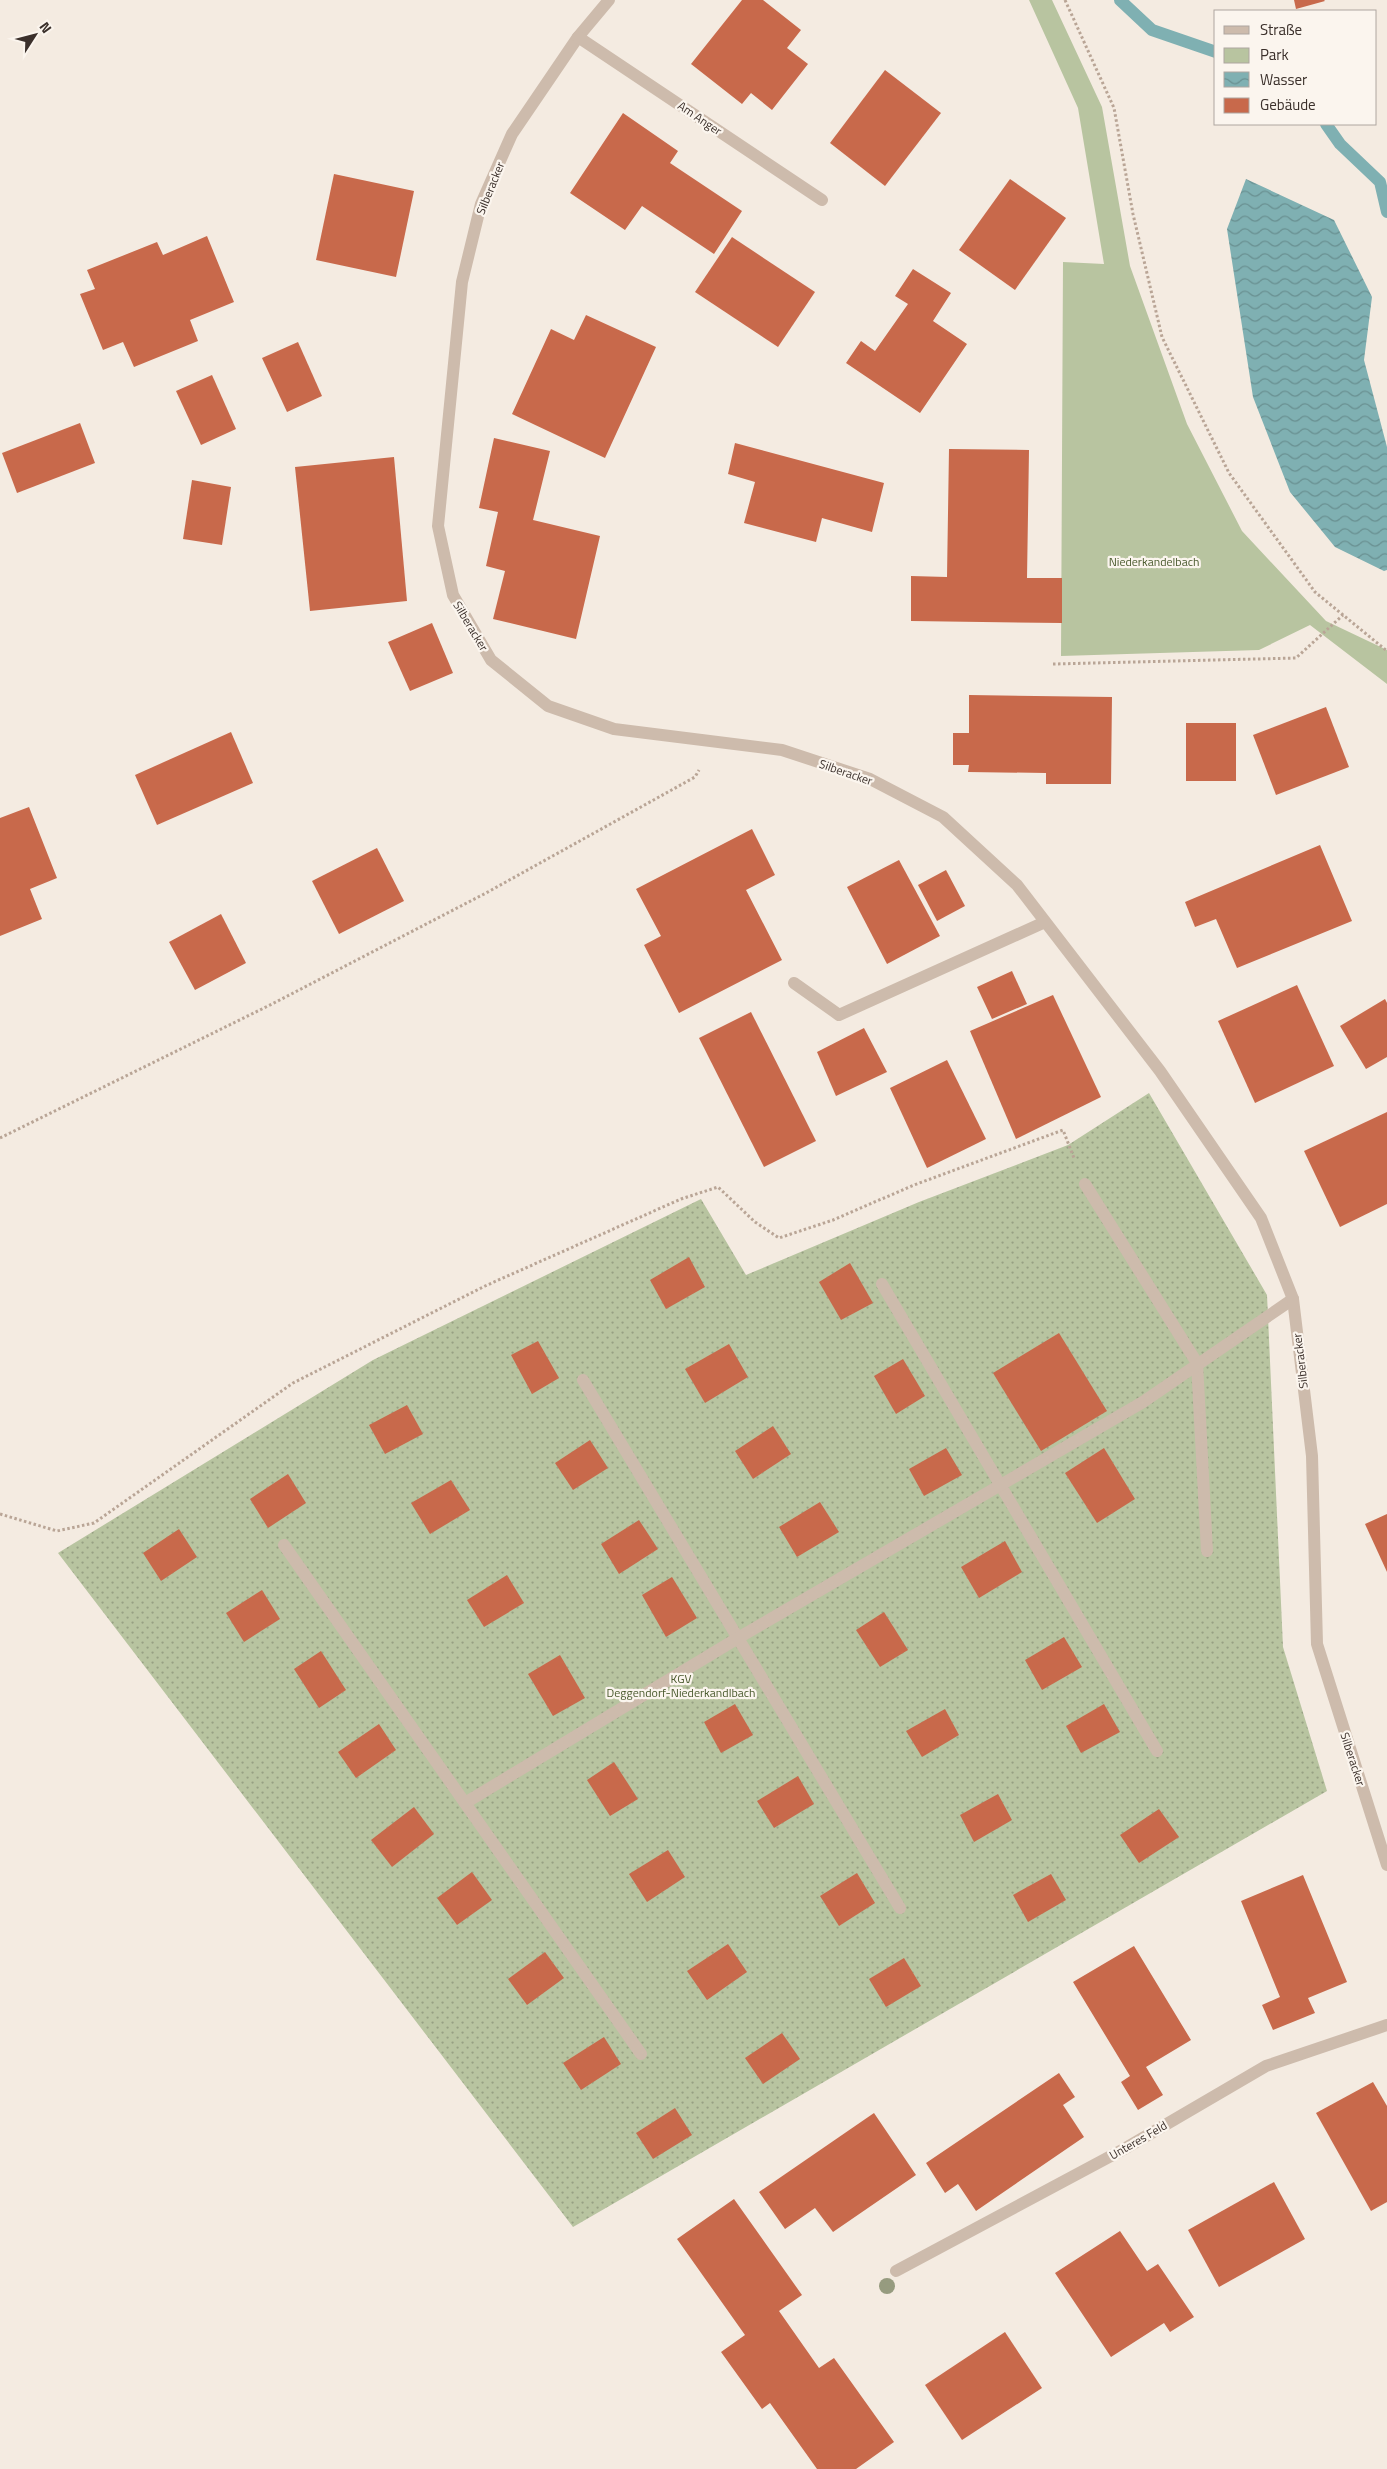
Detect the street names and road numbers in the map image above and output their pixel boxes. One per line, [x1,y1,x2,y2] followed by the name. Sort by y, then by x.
[674,96,726,140] street label: Am Anger
[471,159,509,217] street label: Silberacker
[449,597,493,655] street label: Silberacker
[817,754,875,790] street label: Silberacker
[1287,1332,1313,1390] street label: Silberacker
[1335,1730,1371,1788] street label: Silberacker
[1106,2116,1170,2164] street label: Unteres Feld

